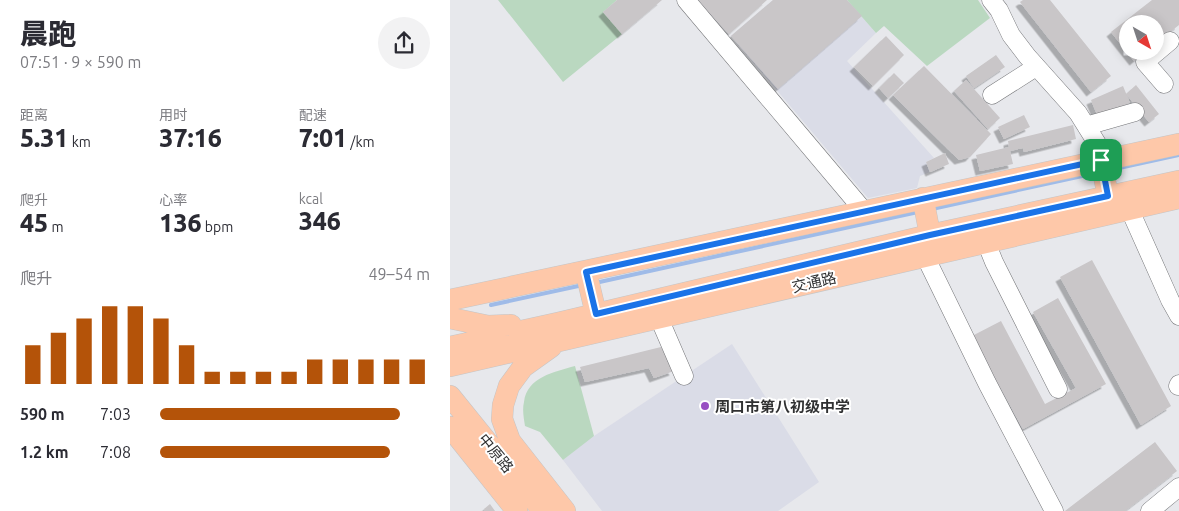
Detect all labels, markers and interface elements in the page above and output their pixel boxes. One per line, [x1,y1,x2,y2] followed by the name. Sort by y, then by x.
[1119,15,1164,60] north arrow
[1119,15,1164,60] map controls
[378,17,430,69] button: share
[20,18,76,49] text: 晨跑
[20,53,141,71] text: 07:51 · 9 × 590 m
[20,107,48,123] text: 距离
[159,107,187,123] text: 用时
[299,107,327,123] text: 配速
[20,124,68,152] text: 5.31
[159,124,222,152] text: 37:16
[299,124,347,152] text: 7:01
[68,134,91,150] text: km
[347,134,375,150] text: /km
[1080,139,1122,181] pin
[1087,146,1115,174] icon: arrive
[299,191,323,207] text: kcal
[20,192,48,208] text: 爬升
[159,192,187,208] text: 心率
[299,207,341,235] text: 346
[20,209,48,237] text: 45
[159,209,202,237] text: 136
[48,219,64,235] text: m
[202,219,233,235] text: bpm
[368,265,430,283] text: 49–54 m
[20,269,52,287] text: 爬升
[790,269,838,295] street label: 交通路
[715,398,850,415] place label: 周口市第八初级中学
[699,400,711,412] marker: 周口市第八初级中学
[20,405,65,423] text: 590 m
[100,405,131,423] text: 7:03
[475,430,517,476] street label: 中原路
[20,443,69,461] text: 1.2 km
[100,443,131,461] text: 7:08

